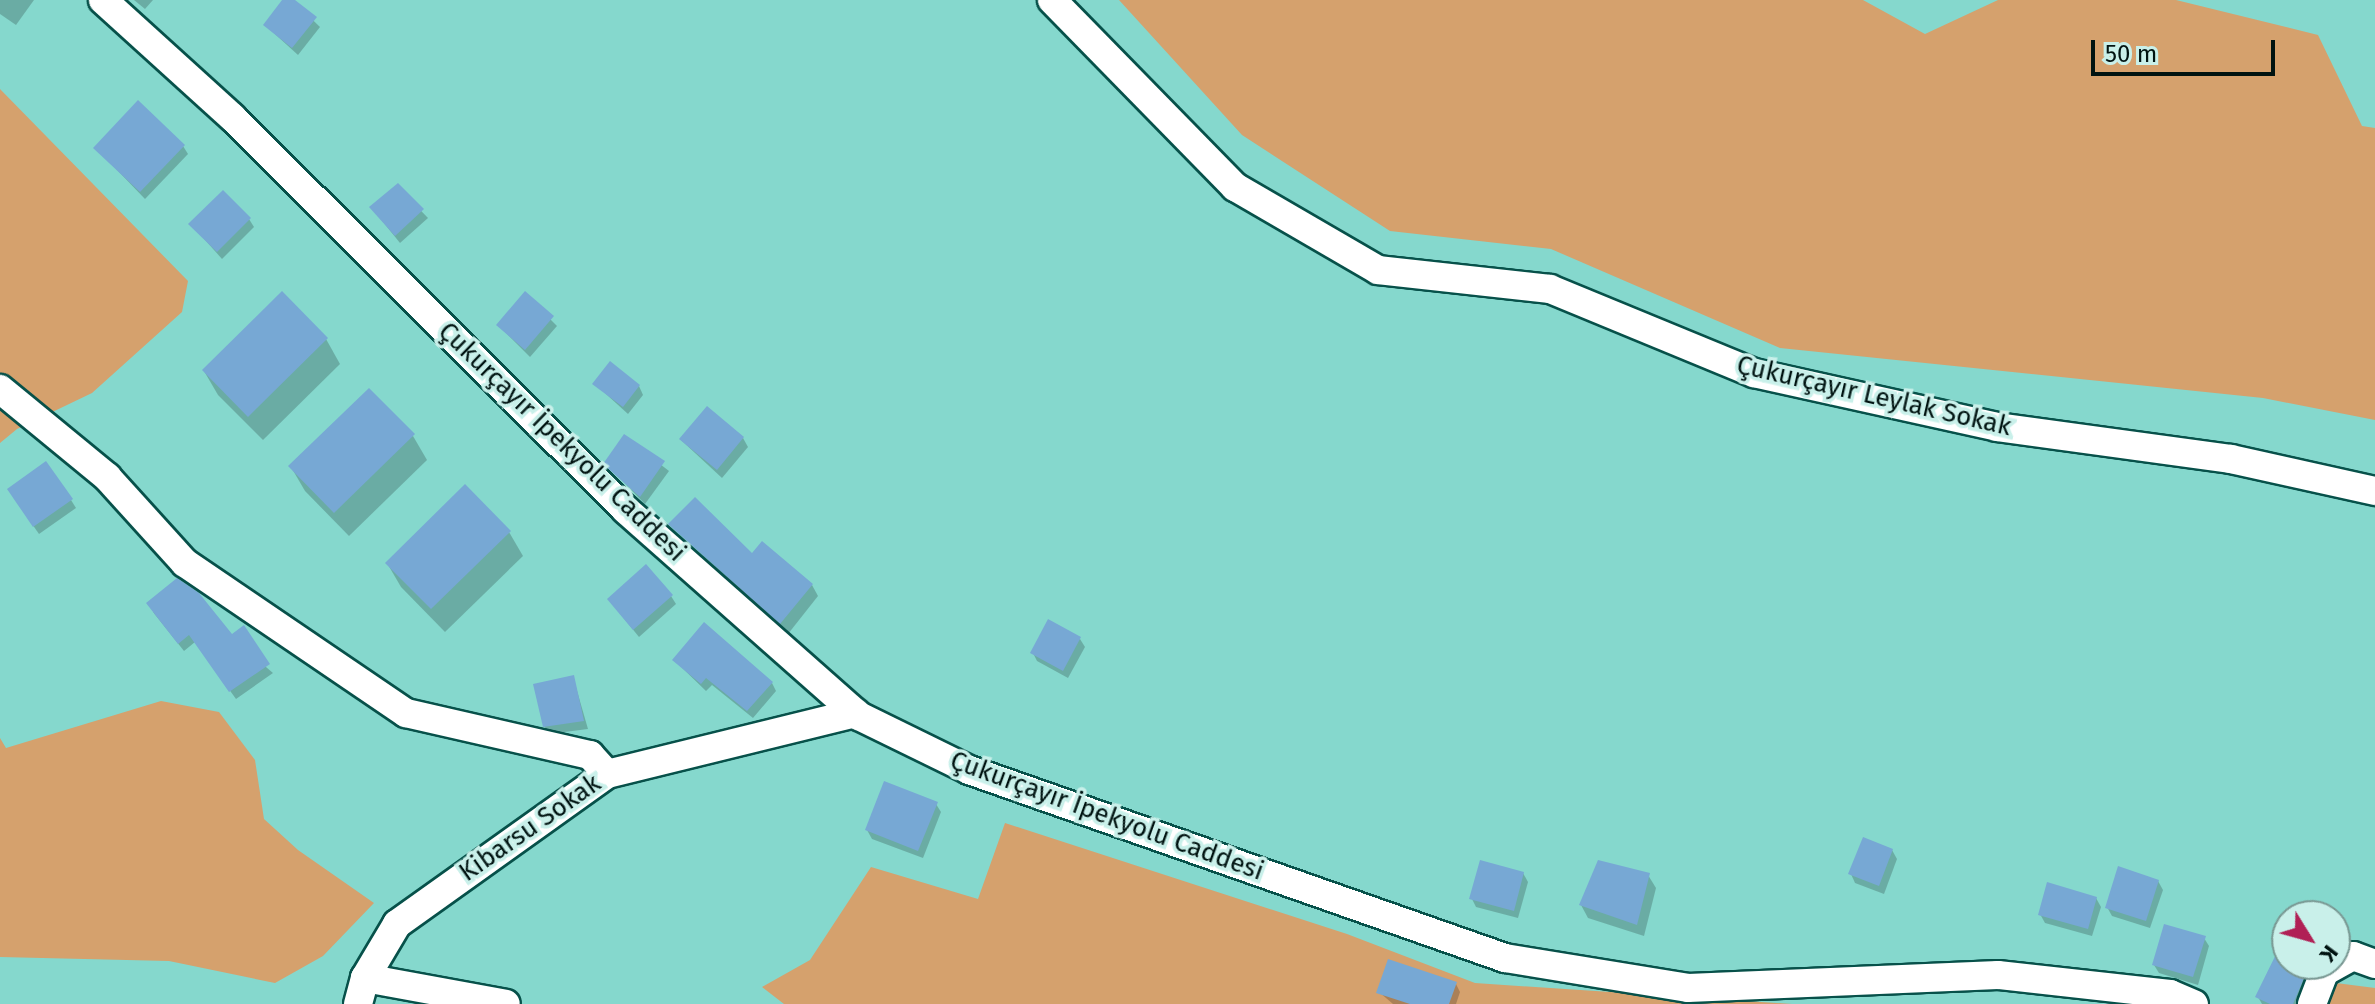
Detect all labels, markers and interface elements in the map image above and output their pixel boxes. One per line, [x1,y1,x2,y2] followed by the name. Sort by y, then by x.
[2095,24,2279,74] scale bar
[2105,40,2157,68] text: 50 m
[432,316,692,568] street label: Çukurçayır İpekyolu Caddesi
[1734,349,2014,443] street label: Çukurçayır Leylak Sokak
[946,745,1268,887] street label: Çukurçayır İpekyolu Caddesi
[453,768,607,888] street label: Kibarsu Sokak
[2271,900,2351,980] north arrow
[2314,940,2344,967] text: K

